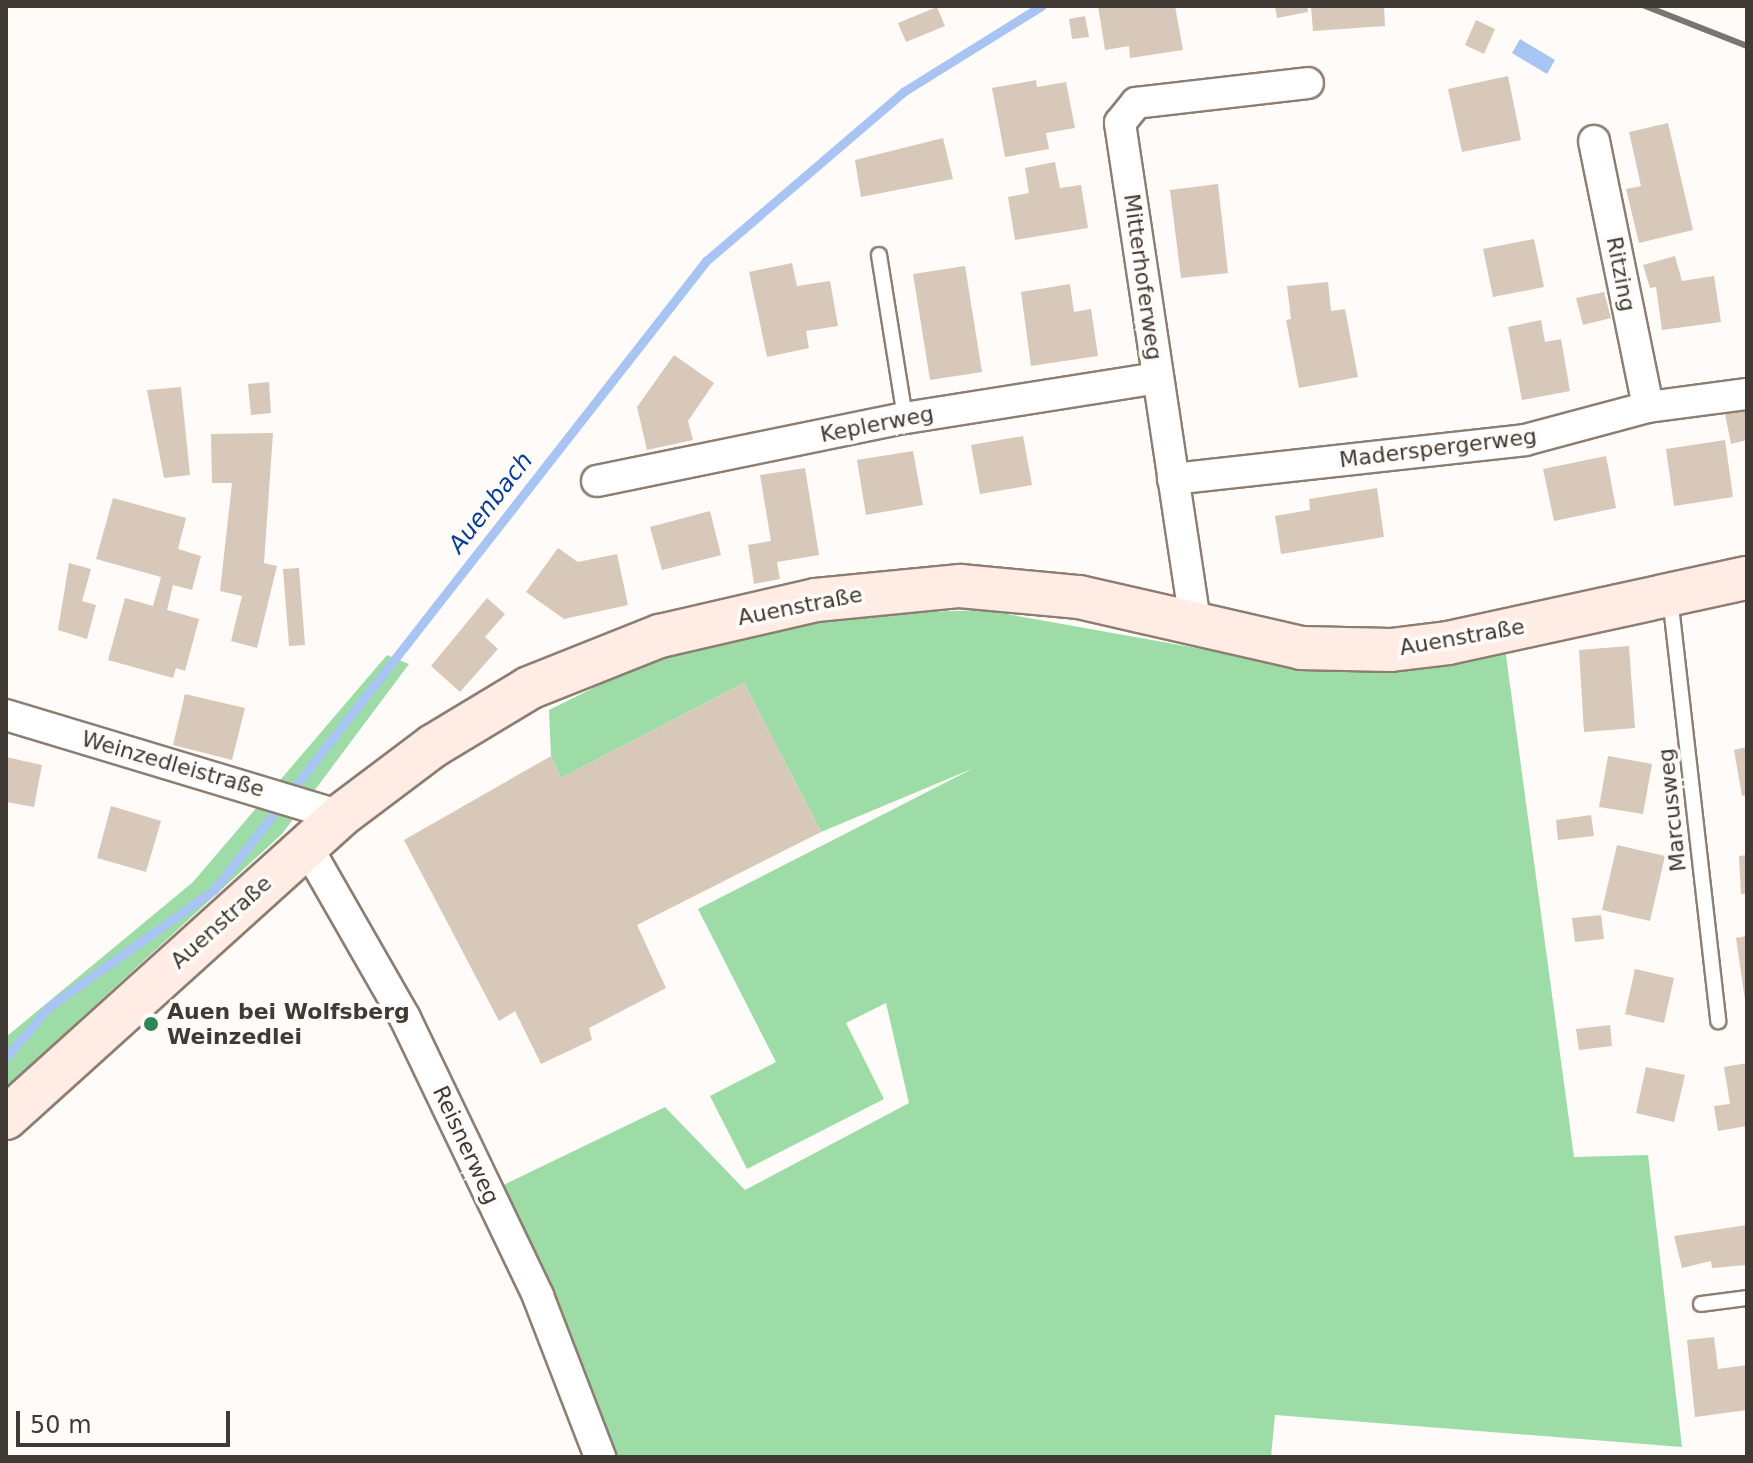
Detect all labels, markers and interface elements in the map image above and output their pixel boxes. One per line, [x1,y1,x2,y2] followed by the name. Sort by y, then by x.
[1118,192,1168,362] street label: Mitterhoferweg
[1601,234,1641,314] street label: Ritzing
[818,400,936,448] street label: Keplerweg
[1338,423,1538,473] street label: Maderspergerweg
[443,447,539,559] water label: Auenbach
[735,581,865,631] street label: Auenstraße
[1397,613,1527,661] street label: Auenstraße
[79,725,267,803] street label: Weinzedleistraße
[1652,747,1692,873] street label: Marcusweg
[165,870,277,974] street label: Auenstraße
[167,998,410,1050] place label: Auen bei Wolfsberg Weinzedlei
[142,1015,160,1033] marker: Auen bei Wolfsberg Weinzedlei
[427,1082,505,1208] street label: Reisnerweg
[20,1395,234,1445] scale bar
[30,1411,92,1439] text: 50 m

